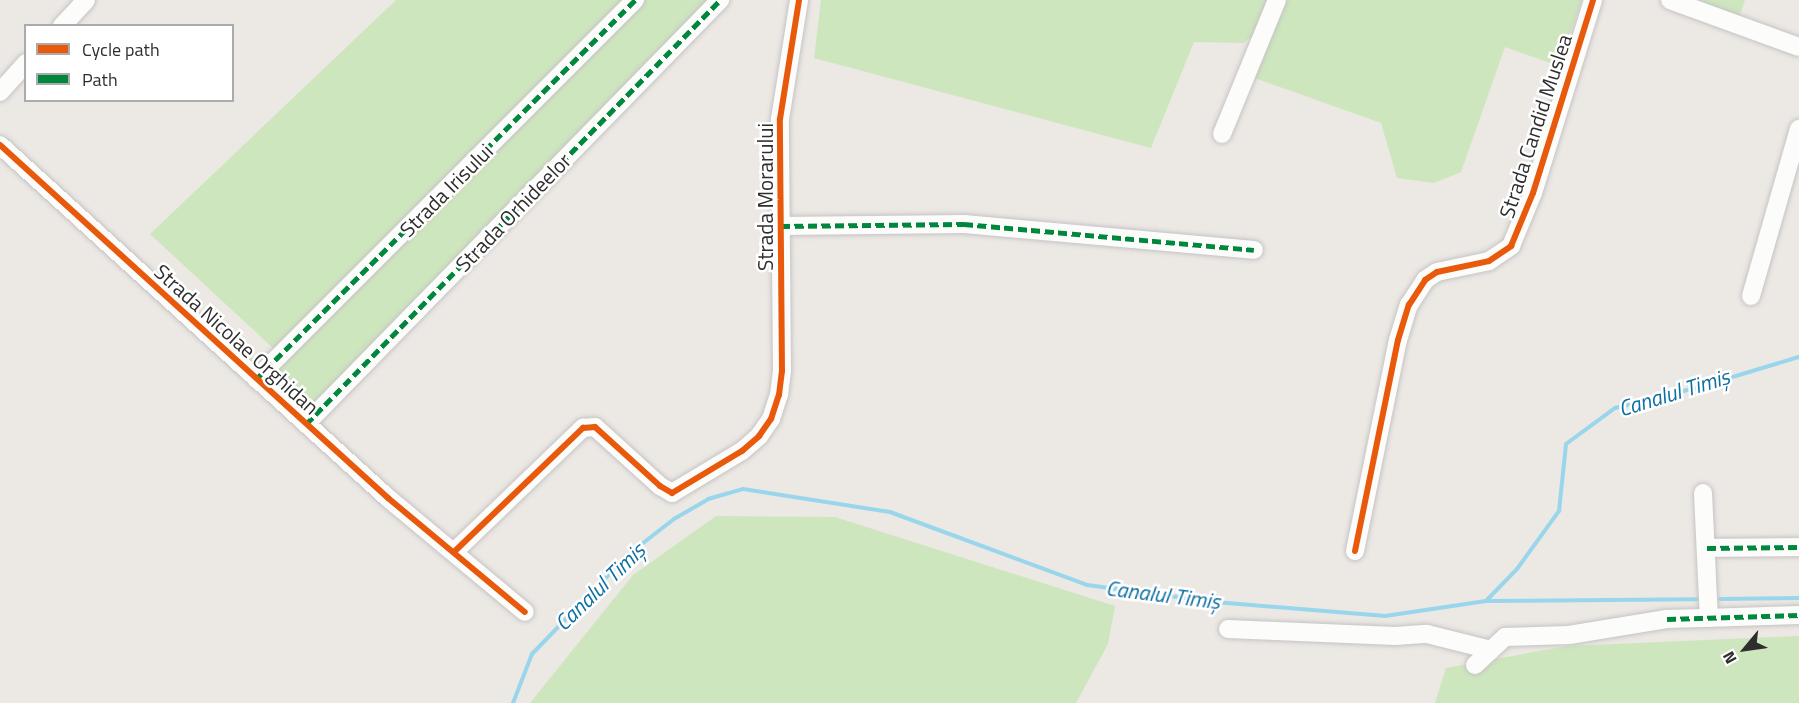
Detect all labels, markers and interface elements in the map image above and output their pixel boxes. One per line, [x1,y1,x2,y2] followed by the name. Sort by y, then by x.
[24,24,234,102] legend
[1493,31,1577,221] street label: Strada Candid Muslea
[82,36,160,63] text: Cycle path
[82,66,118,93] text: Path
[752,123,778,271] street label: Strada Morarului
[394,138,498,242] street label: Strada Irisului
[450,147,576,277] street label: Strada Orhideelor
[150,258,324,420] street label: Strada Nicolae Orghidan
[1615,364,1733,422] water label: Canalul Timiș
[549,538,651,636] water label: Canalul Timiș
[1104,575,1222,615] water label: Canalul Timiș
[1715,619,1775,679] north arrow
[1716,647,1742,668] text: N

